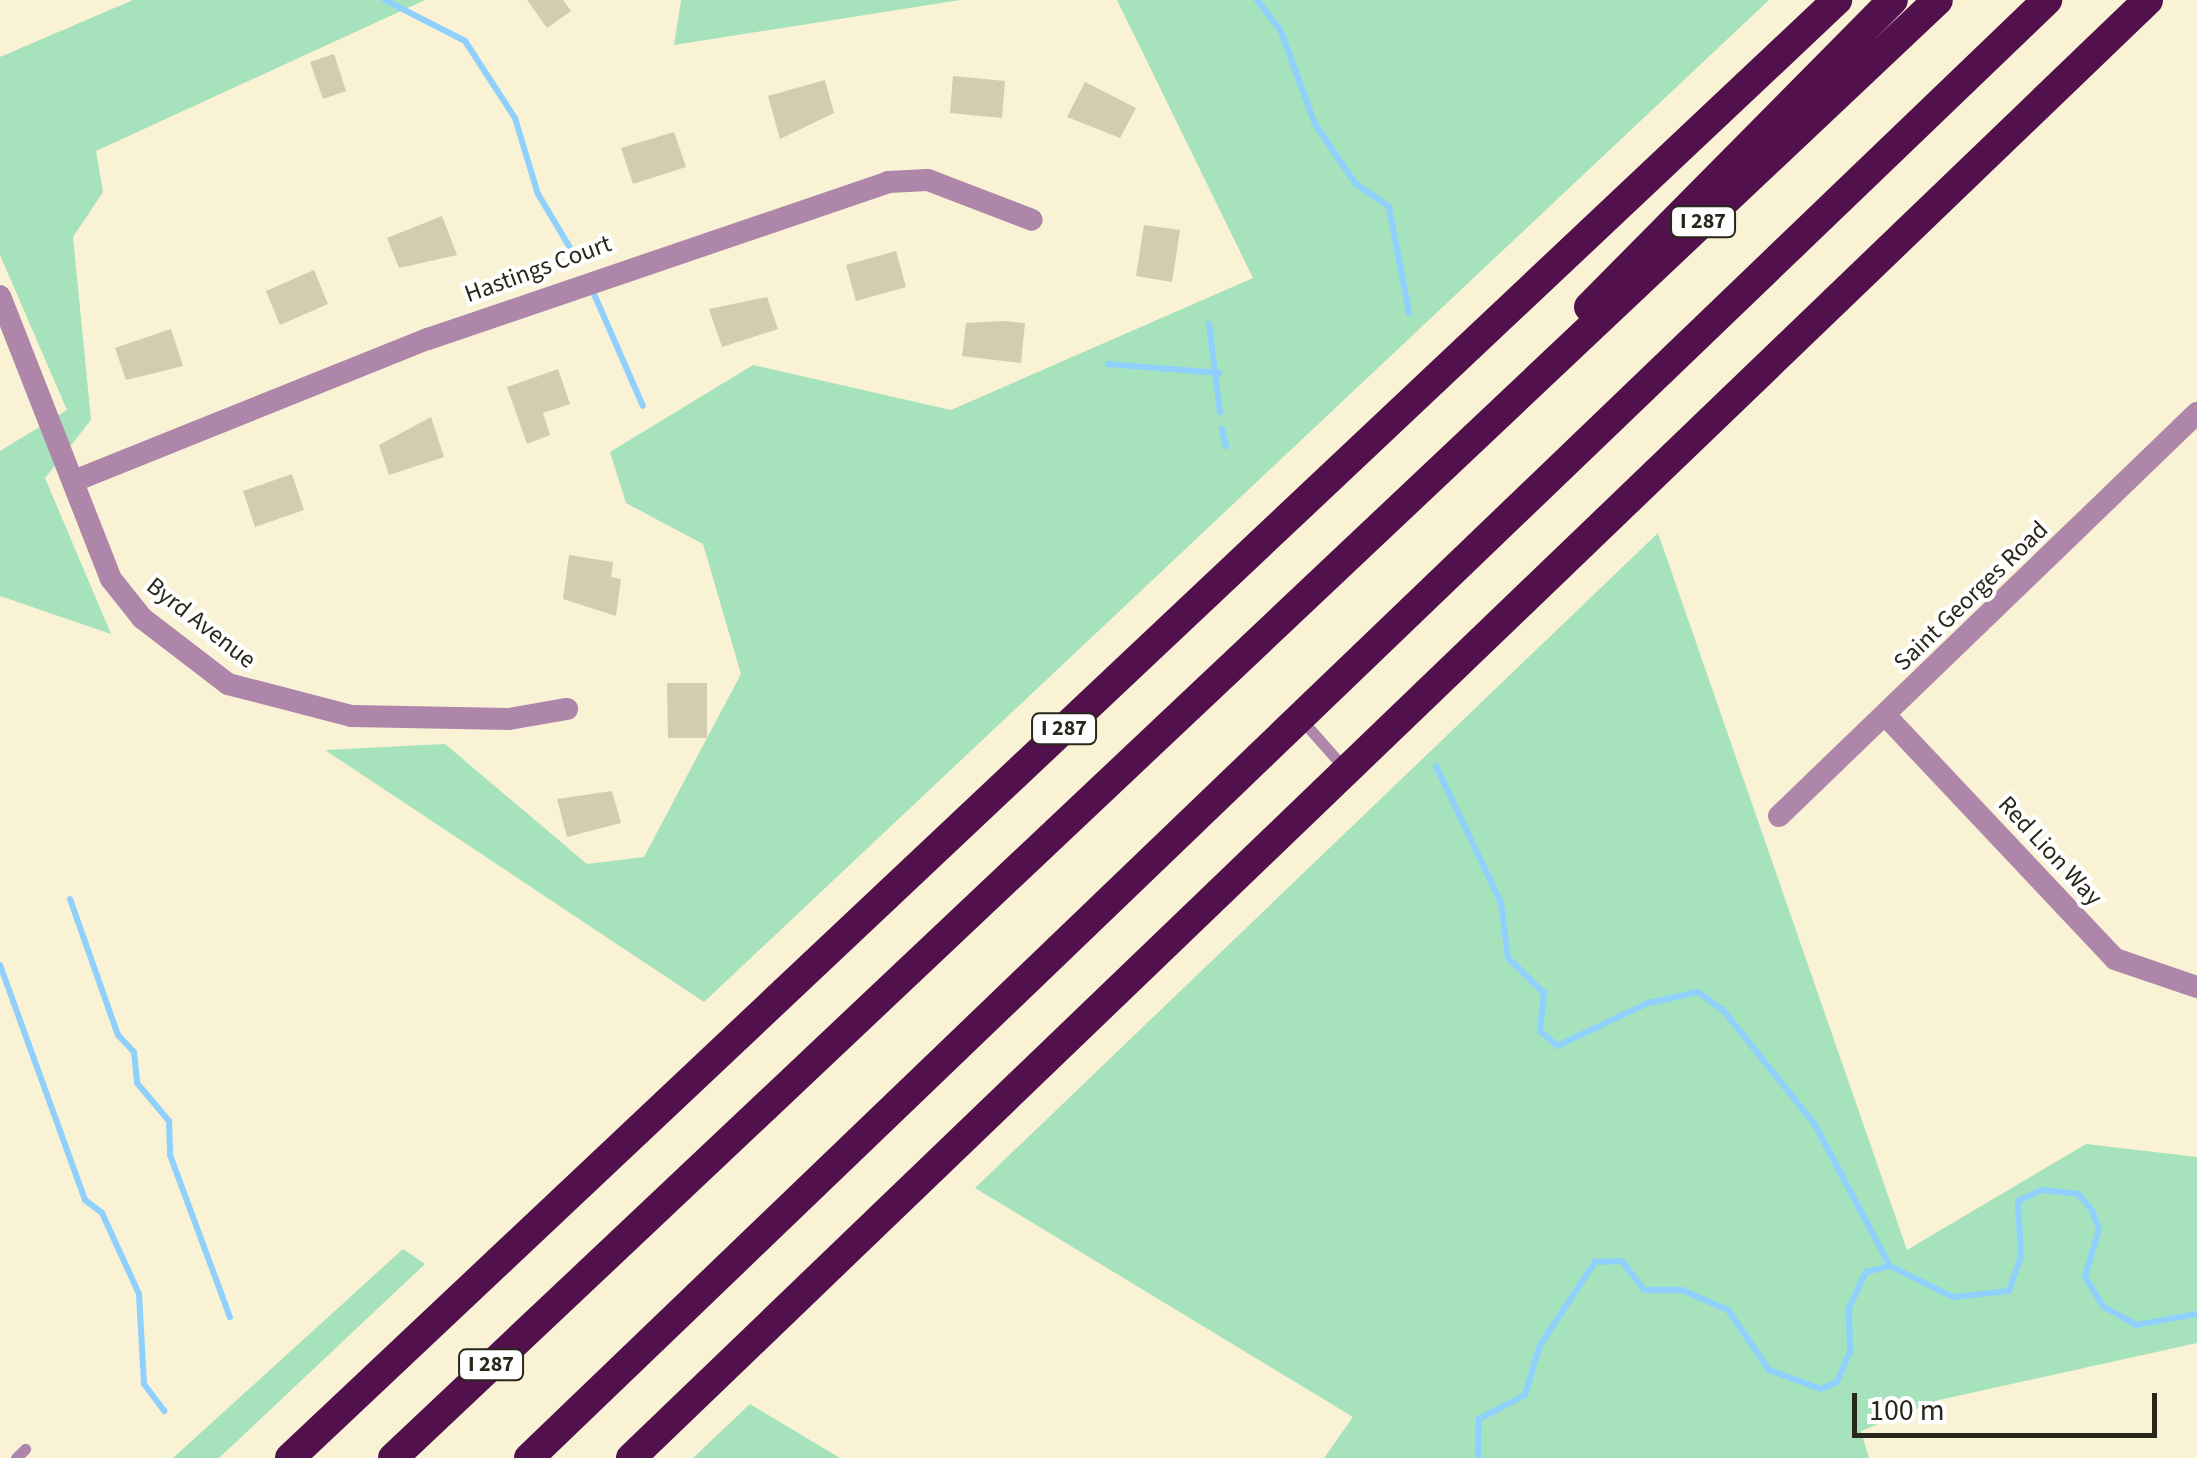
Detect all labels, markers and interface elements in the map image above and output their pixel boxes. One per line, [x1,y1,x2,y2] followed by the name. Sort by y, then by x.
[1668,205,1738,239] road number: I 287
[461,229,615,309] street label: Hastings Court
[1888,515,2054,677] street label: Saint Georges Road
[140,571,262,675] street label: Byrd Avenue
[1029,712,1099,746] road number: I 287
[1992,790,2108,912] street label: Red Lion Way
[456,1348,526,1382] road number: I 287
[1857,1373,2162,1435] scale bar
[1869,1389,1945,1432] text: 100 m

